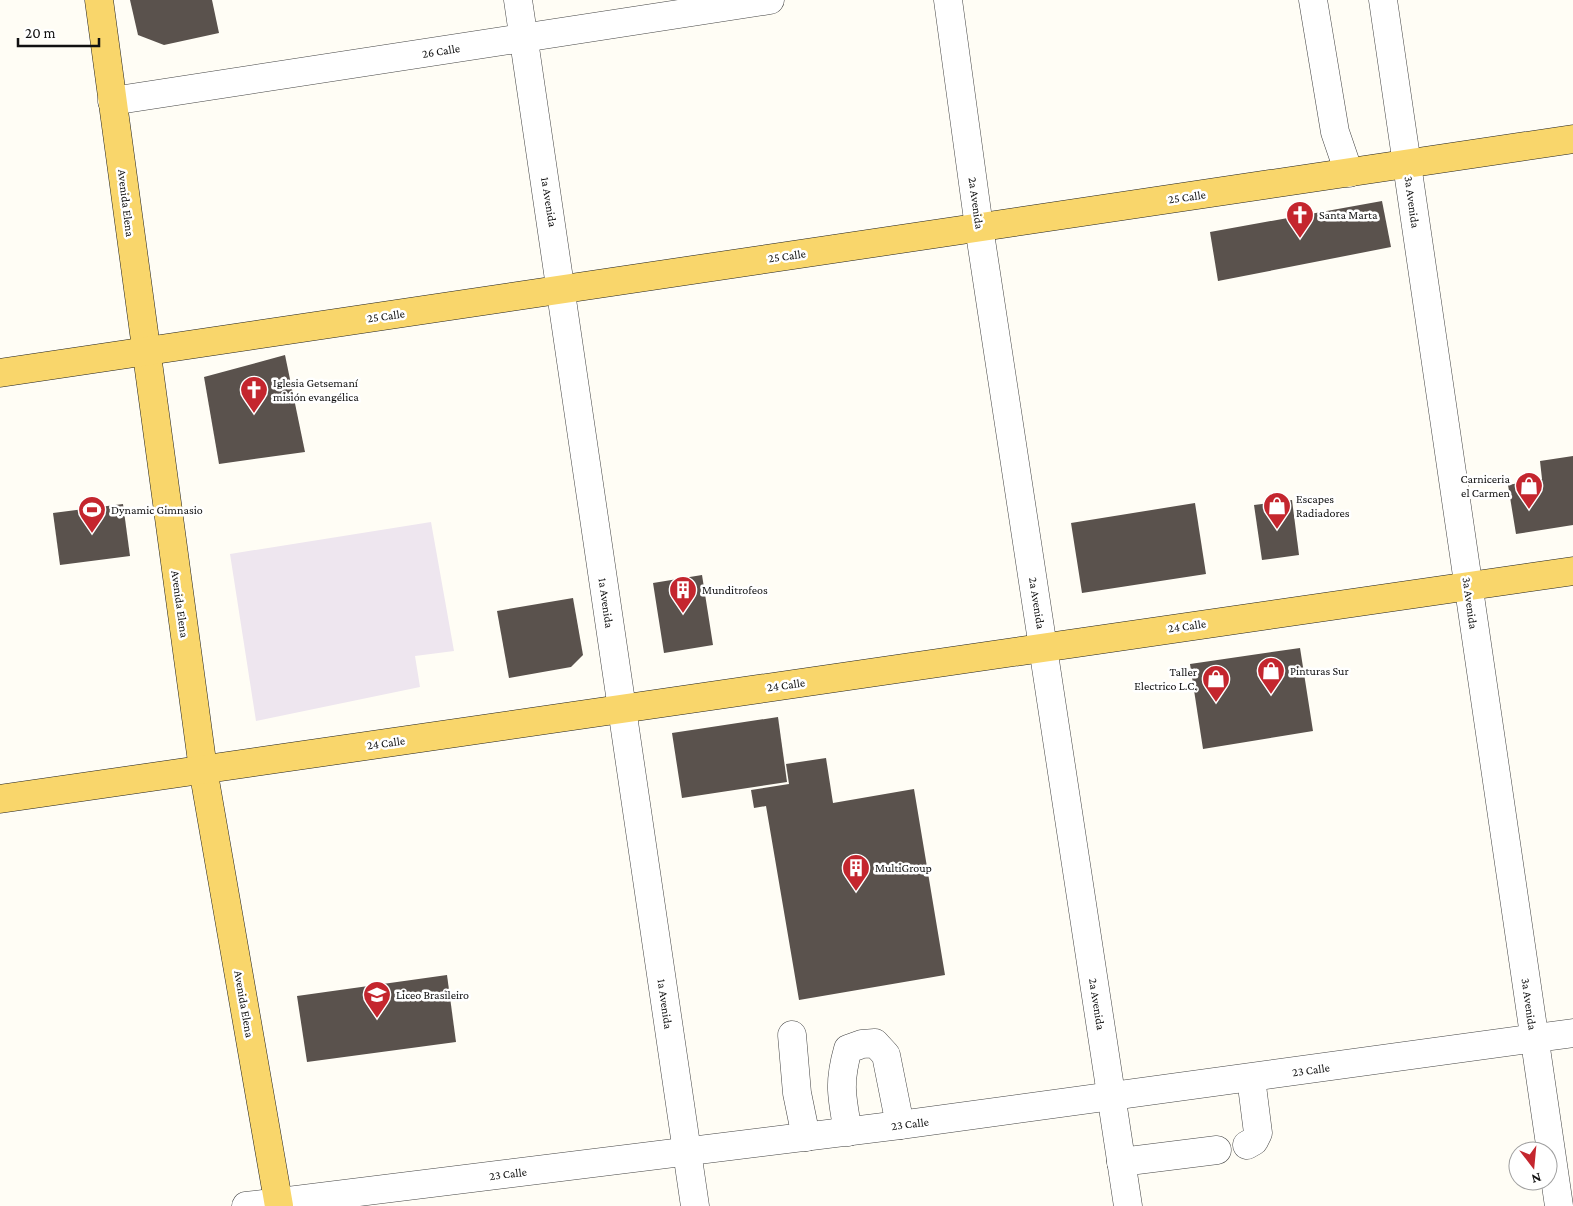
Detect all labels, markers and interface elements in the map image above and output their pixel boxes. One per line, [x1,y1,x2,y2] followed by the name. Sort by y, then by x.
[18,15,99,47] scale bar
[25,25,56,41] text: 20 m
[421,41,461,61] street label: 26 Calle
[115,168,137,238] street label: Avenida Elena
[1401,175,1423,229] street label: 3a Avenida
[538,176,560,228] street label: 1a Avenida
[965,176,987,230] street label: 2a Avenida
[1167,187,1207,207] street label: 25 Calle
[1285,200,1315,239] church icon: Santa Marta
[1319,208,1378,222] place label: Santa Marta
[767,246,807,266] street label: 25 Calle
[366,306,406,326] street label: 25 Calle
[239,375,269,414] church icon: Iglesia Getsemaní misión evangélica
[273,376,359,404] place label: Iglesia Getsemaní misión evangélica
[1514,471,1544,510] shop icon: Carniceria el Carmen
[1460,472,1511,500] place label: Carniceria el Carmen
[1262,491,1292,530] shop icon: Escapes Radiadores
[1296,492,1350,520] place label: Escapes Radiadores
[77,495,107,534] sports icon: Dynamic Gimnasio
[111,503,203,517] place label: Dynamic Gimnasio
[168,569,192,639] street label: Avenida Elena
[668,575,698,614] building icon: Munditrofeos
[1026,576,1048,630] street label: 2a Avenida
[1459,576,1481,630] street label: 3a Avenida
[596,577,617,629] street label: 1a Avenida
[702,583,768,597] place label: Munditrofeos
[1167,616,1207,636] street label: 24 Calle
[1256,656,1286,695] shop icon: Pinturas Sur
[1201,664,1231,703] shop icon: Taller Electrico L.C.
[1290,664,1349,678] place label: Pinturas Sur
[1134,665,1198,693] place label: Taller Electrico L.C.
[766,675,806,695] street label: 24 Calle
[366,733,406,753] street label: 24 Calle
[841,853,871,892] building icon: MultiGroup
[875,861,932,875] place label: MultiGroup
[231,969,257,1039] street label: Avenida Elena
[1086,977,1108,1031] street label: 2a Avenida
[1518,977,1540,1031] street label: 3a Avenida
[655,978,676,1030] street label: 1a Avenida
[362,980,392,1019] school or university icon: Liceo Brasileiro
[396,988,469,1002] place label: Liceo Brasileiro
[1291,1060,1331,1080] street label: 23 Calle
[890,1115,930,1133] street label: 23 Calle
[1508,1141,1558,1191] north arrow
[488,1165,528,1183] street label: 23 Calle
[1529,1169,1543,1188] text: N

